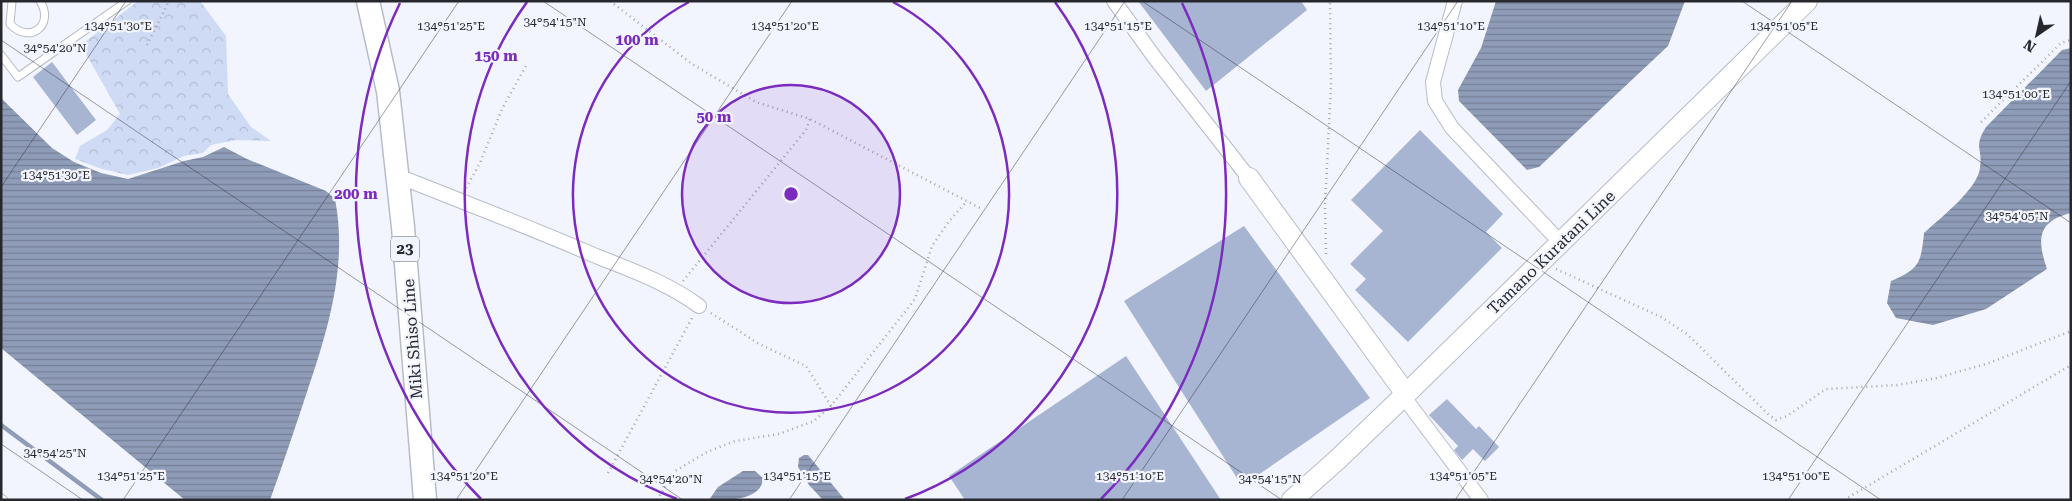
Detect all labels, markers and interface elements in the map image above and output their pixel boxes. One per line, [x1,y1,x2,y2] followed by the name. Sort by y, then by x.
[2012,10,2062,60] north arrow
[523,15,587,29] text: 34°54'15"N
[84,19,152,33] text: 134°51'30"E
[417,19,485,33] text: 134°51'25"E
[751,19,819,33] text: 134°51'20"E
[1084,19,1152,33] text: 134°51'15"E
[1417,19,1485,33] text: 134°51'10"E
[1750,19,1818,33] text: 134°51'05"E
[615,31,659,49] text: 100 m
[2021,36,2039,55] text: N
[23,41,87,55] text: 34°54'20"N
[474,47,518,65] text: 150 m
[1982,87,2050,101] text: 134°51'00"E
[696,108,732,126] text: 50 m
[22,168,90,182] text: 134°51'30"E
[334,185,378,203] text: 200 m
[782,185,800,203] centre of rings
[1484,186,1619,318] street label: Tamano Kuratani Line
[1985,209,2049,223] text: 34°54'05"N
[391,236,419,262] road number: 23
[399,278,426,400] street label: Miki Shiso Line
[23,446,87,460] text: 34°54'25"N
[97,469,165,483] text: 134°51'25"E
[430,469,498,483] text: 134°51'20"E
[763,469,831,483] text: 134°51'15"E
[1096,469,1164,483] text: 134°51'10"E
[1429,469,1497,483] text: 134°51'05"E
[1762,469,1830,483] text: 134°51'00"E
[639,472,703,486] text: 34°54'20"N
[1238,472,1302,486] text: 34°54'15"N

